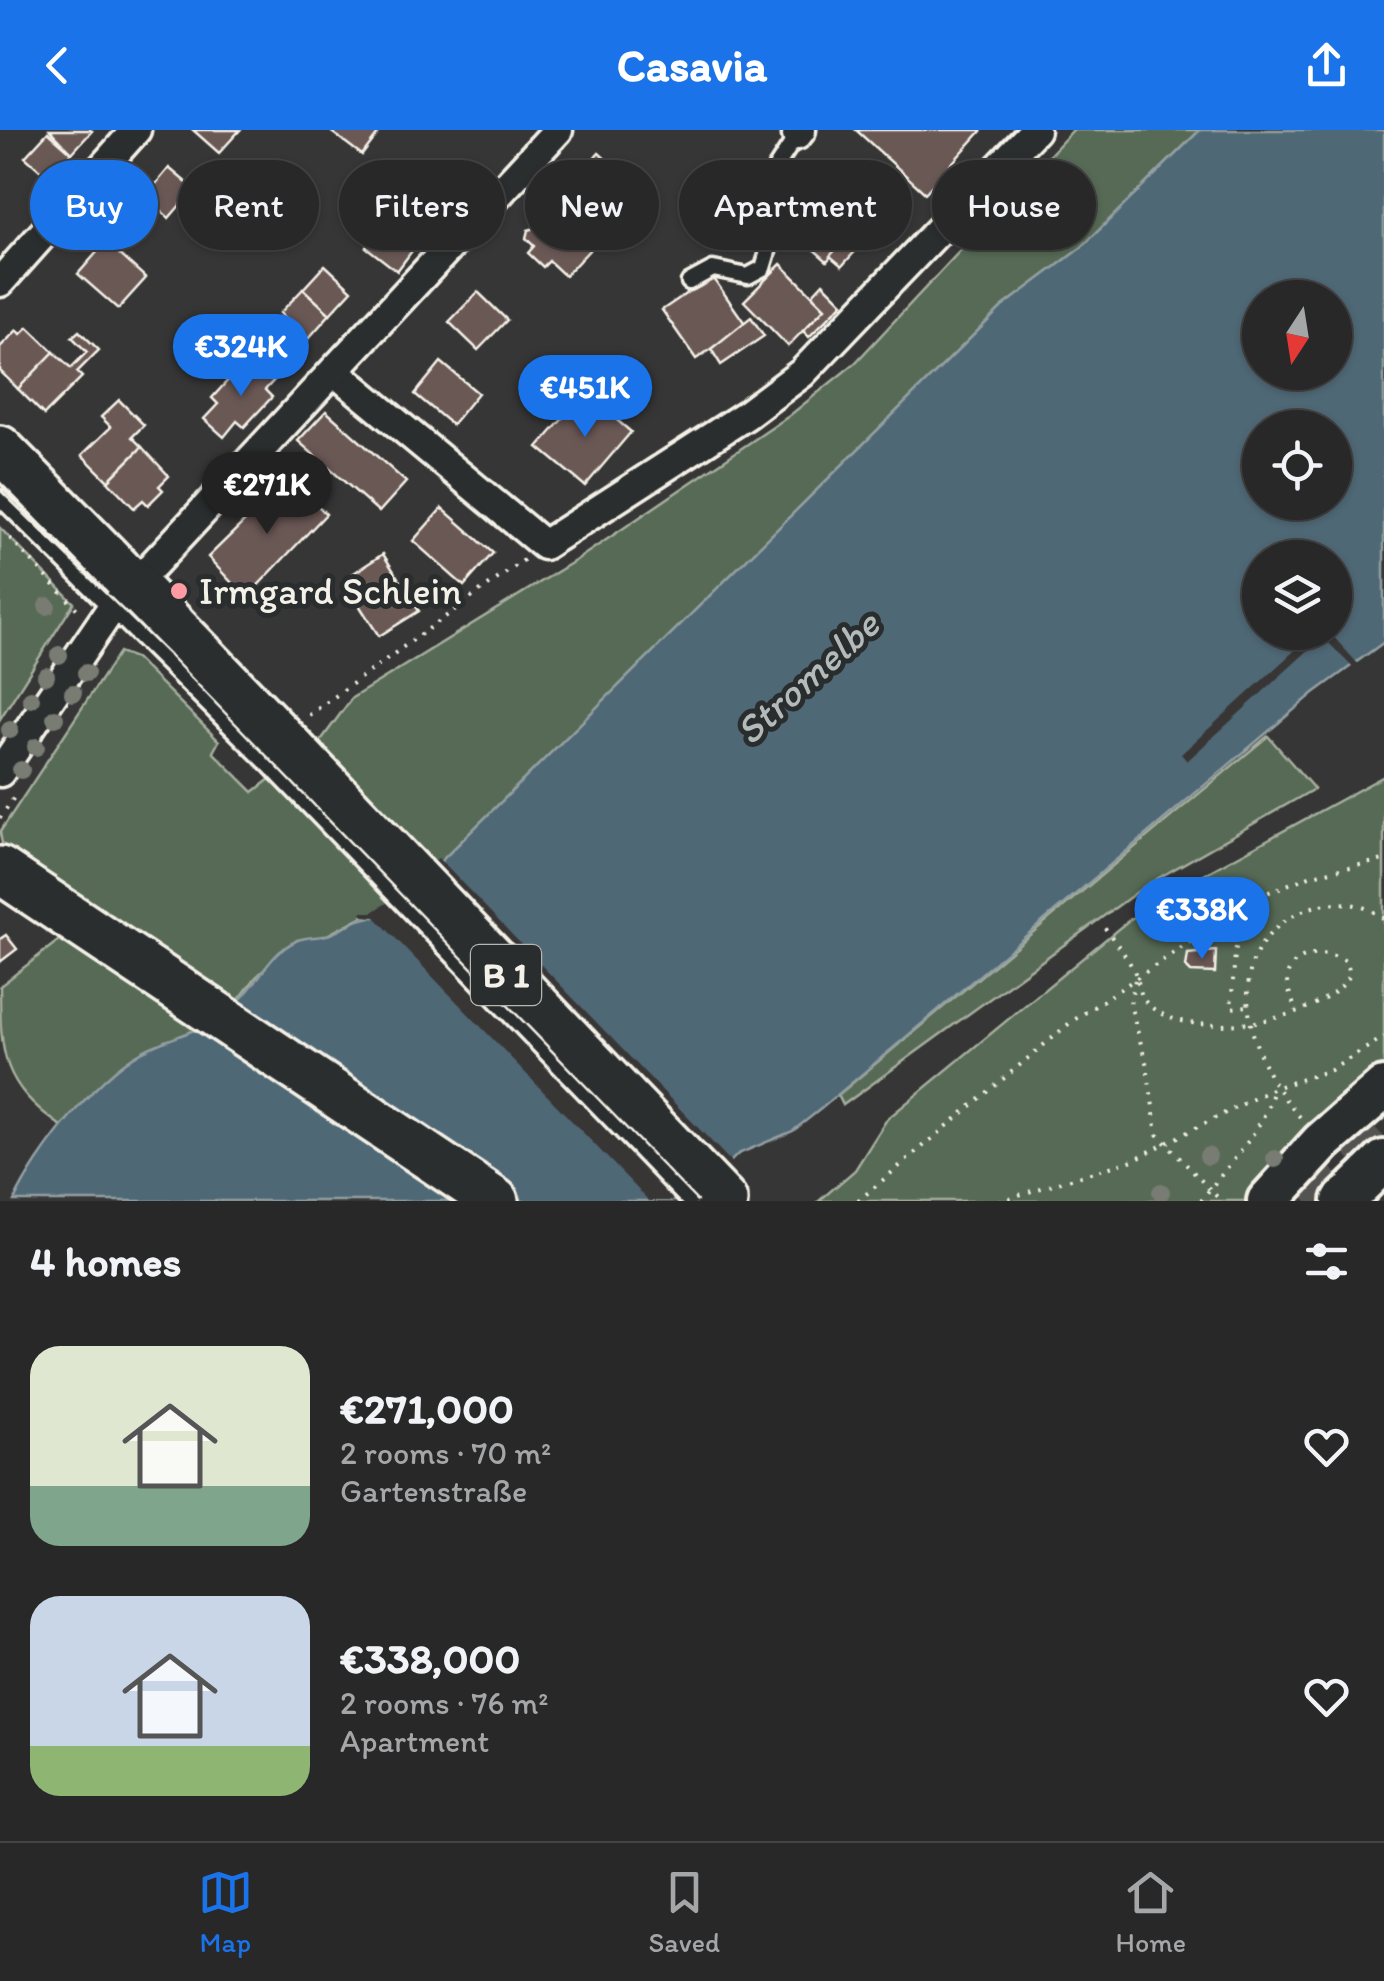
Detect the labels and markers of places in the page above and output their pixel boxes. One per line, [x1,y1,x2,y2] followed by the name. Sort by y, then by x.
[171,314,311,399] pin: €324K
[515,355,655,440] pin: €451K
[197,452,337,537] pin: €271K
[199,568,462,614] place label: Irmgard Schlein
[168,580,190,602] marker: Irmgard Schlein
[1132,877,1272,962] pin: €338K

